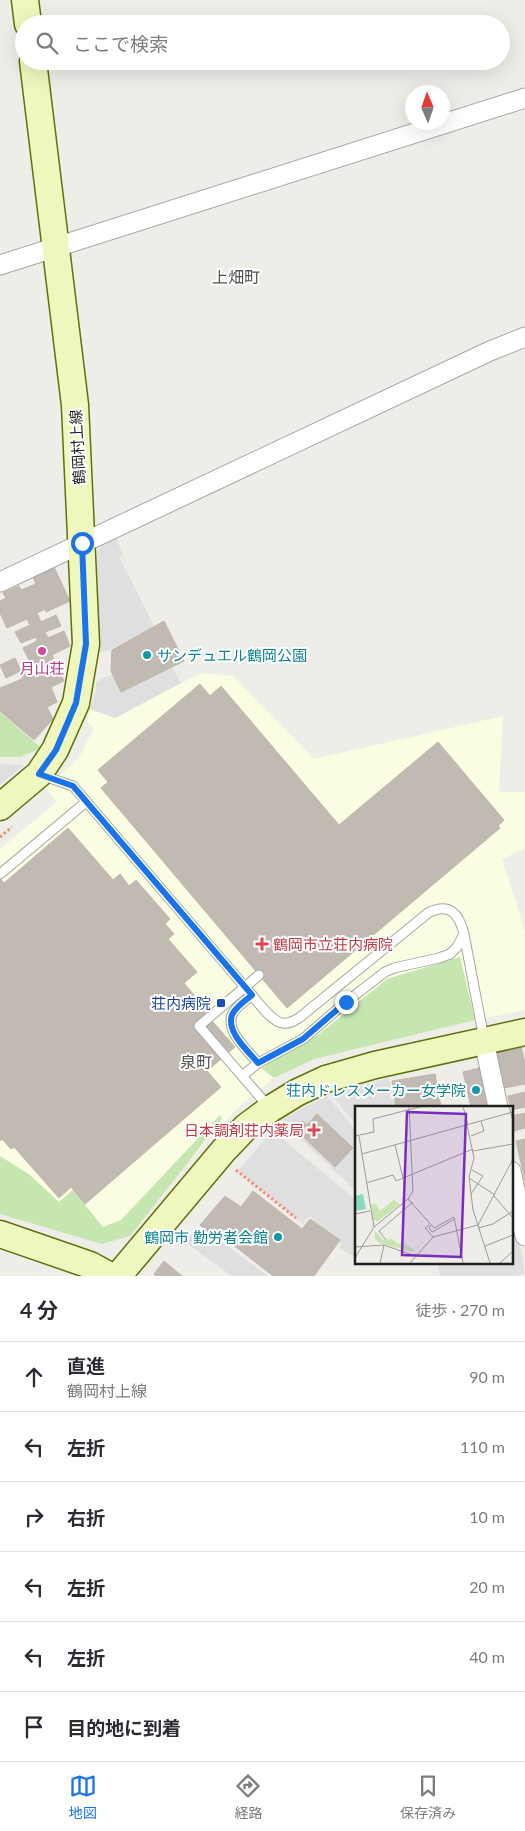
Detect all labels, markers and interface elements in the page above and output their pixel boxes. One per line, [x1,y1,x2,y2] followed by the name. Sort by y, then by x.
[15,15,510,70] search box
[33,29,61,57] icon: search
[73,32,168,55] text: ここで検索
[405,85,450,130] north arrow
[212,267,260,286] district label: 上畑町
[66,409,88,485] street label: 鶴岡村上線
[71,532,94,555] route start
[36,645,48,657] marker: 月山荘
[157,646,307,664] place label: サンデュエル鶴岡公園
[141,649,153,661] marker: サンデュエル鶴岡公園
[19,659,65,677] place label: 月山荘
[273,935,393,953] place label: 鶴岡市立荘内病院
[255,937,269,951] marker: 鶴岡市立荘内病院
[335,991,358,1014] route end
[151,994,211,1012] place label: 荘内病院
[215,997,227,1009] marker: 荘内病院
[180,1052,212,1071] district label: 泉町
[286,1081,466,1099] place label: 荘内ドレスメーカー女学院
[470,1084,482,1096] marker: 荘内ドレスメーカー女学院
[355,1106,512,1264] inset map
[184,1121,304,1139] place label: 日本調剤荘内薬局
[308,1124,320,1136] marker: 日本調剤荘内薬局
[144,1228,268,1246] place label: 鶴岡市 勤労者会館
[272,1231,284,1243] marker: 鶴岡市 勤労者会館
[20,1297,58,1322] text: 4 分
[416,1300,505,1319] text: 徒歩 · 270 m
[67,1354,105,1377] text: 直進
[20,1363,48,1391] icon: ahead
[469,1367,505,1386] text: 90 m
[67,1381,147,1400] text: 鶴岡村上線
[20,1433,48,1461] icon: left
[67,1436,105,1459] text: 左折
[460,1437,505,1456] text: 110 m
[20,1503,48,1531] icon: right
[67,1506,105,1529] text: 右折
[469,1507,505,1526] text: 10 m
[20,1573,48,1601] icon: left
[67,1576,105,1599] text: 左折
[469,1577,505,1596] text: 20 m
[20,1643,48,1671] icon: left
[67,1646,105,1669] text: 左折
[469,1647,505,1666] text: 40 m
[20,1713,48,1741] icon: arrive
[67,1716,181,1739] text: 目的地に到着
[69,1772,97,1822] tab: 地図
[234,1772,262,1822] tab: 経路
[400,1772,456,1822] tab: 保存済み

